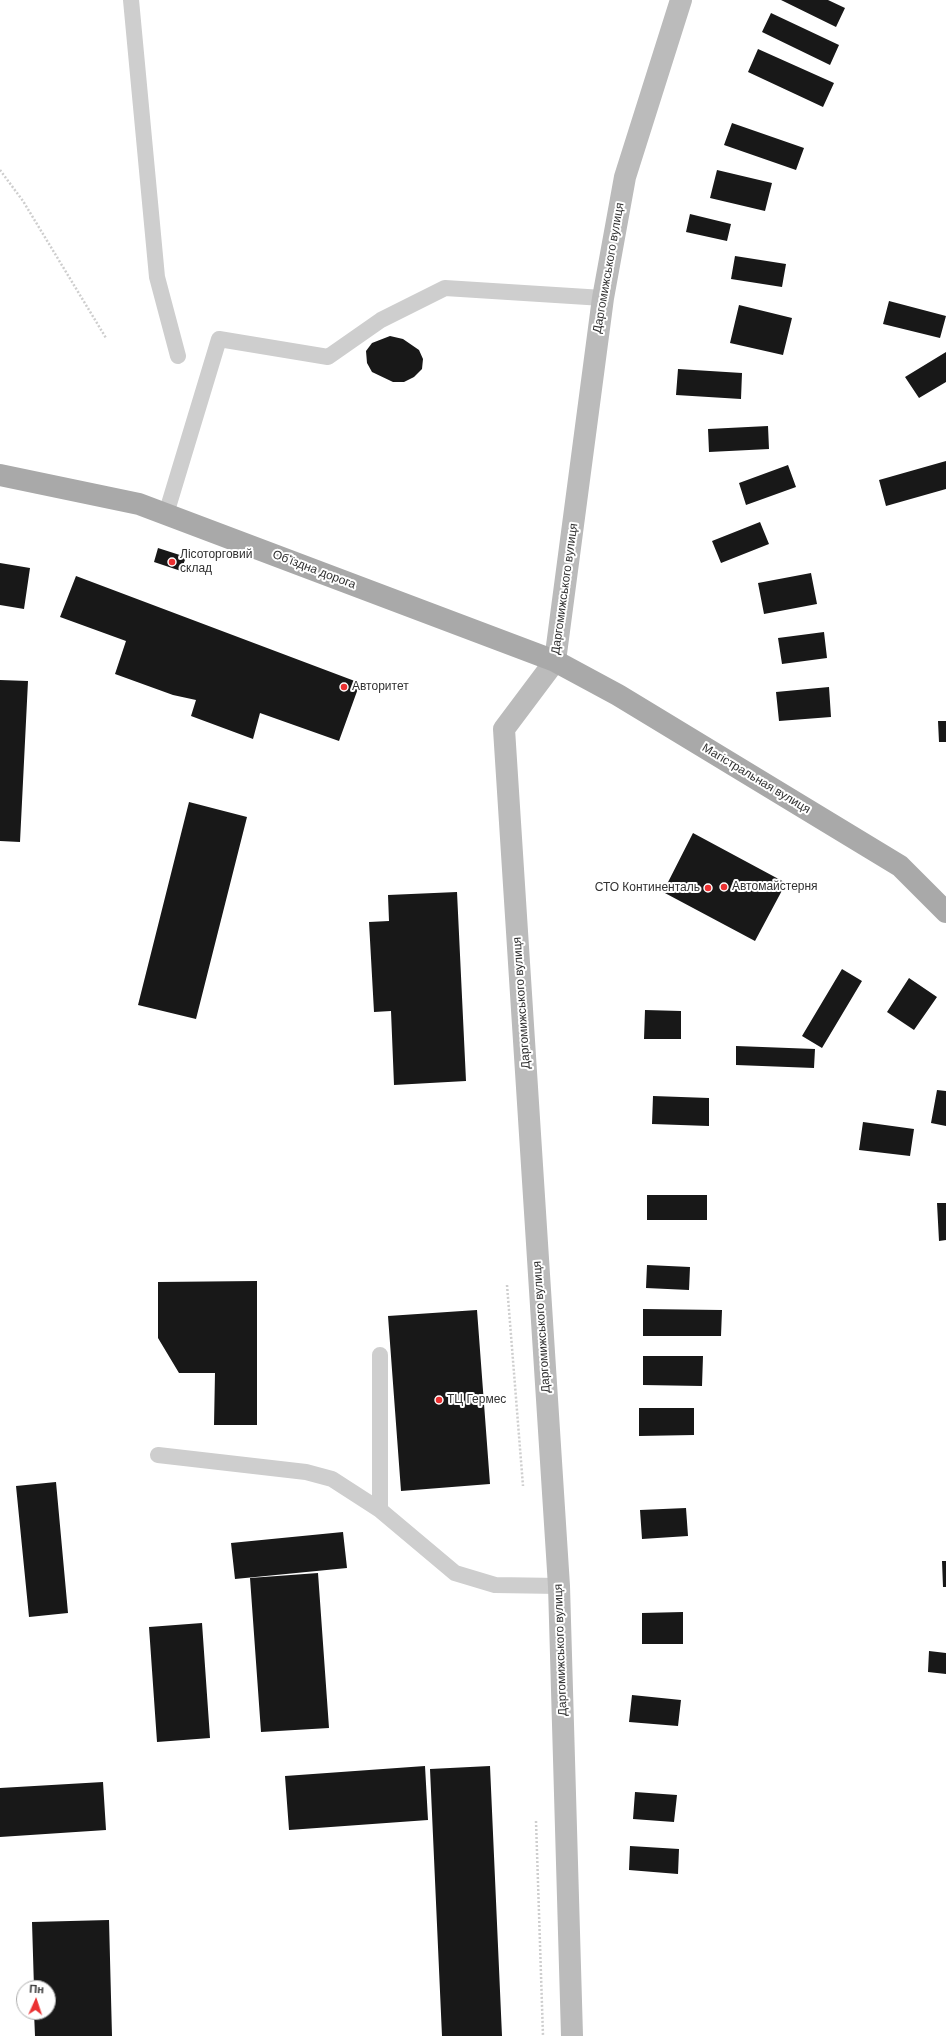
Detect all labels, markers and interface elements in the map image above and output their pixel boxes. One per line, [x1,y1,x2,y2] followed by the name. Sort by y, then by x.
[590,202,628,334] street label: Даргомижського вулиця
[549,522,581,656] street label: Даргомижського вулиця
[180,548,252,576] place label: Лісоторговий склад
[270,548,358,592] street label: Об'їздна дорога
[167,557,177,567] marker: Лісоторговий склад
[352,680,409,694] place label: Авторитет
[339,682,349,692] marker: Авторитет
[699,741,813,817] street label: Магістральная вулиця
[732,880,818,894] place label: Автомайстерня
[595,881,700,895] place label: СТО Континенталь
[719,882,729,892] marker: Автомайстерня
[703,883,713,893] marker: СТО Континенталь
[510,936,534,1070] street label: Даргомижського вулиця
[530,1260,554,1394] street label: Даргомижського вулиця
[447,1393,506,1407] place label: ТЦ Гермес
[434,1395,444,1405] marker: ТЦ Гермес
[551,1584,571,1716] street label: Даргомижського вулиця
[16,1980,56,2020] north arrow
[29,1982,44,1996] text: Пн

